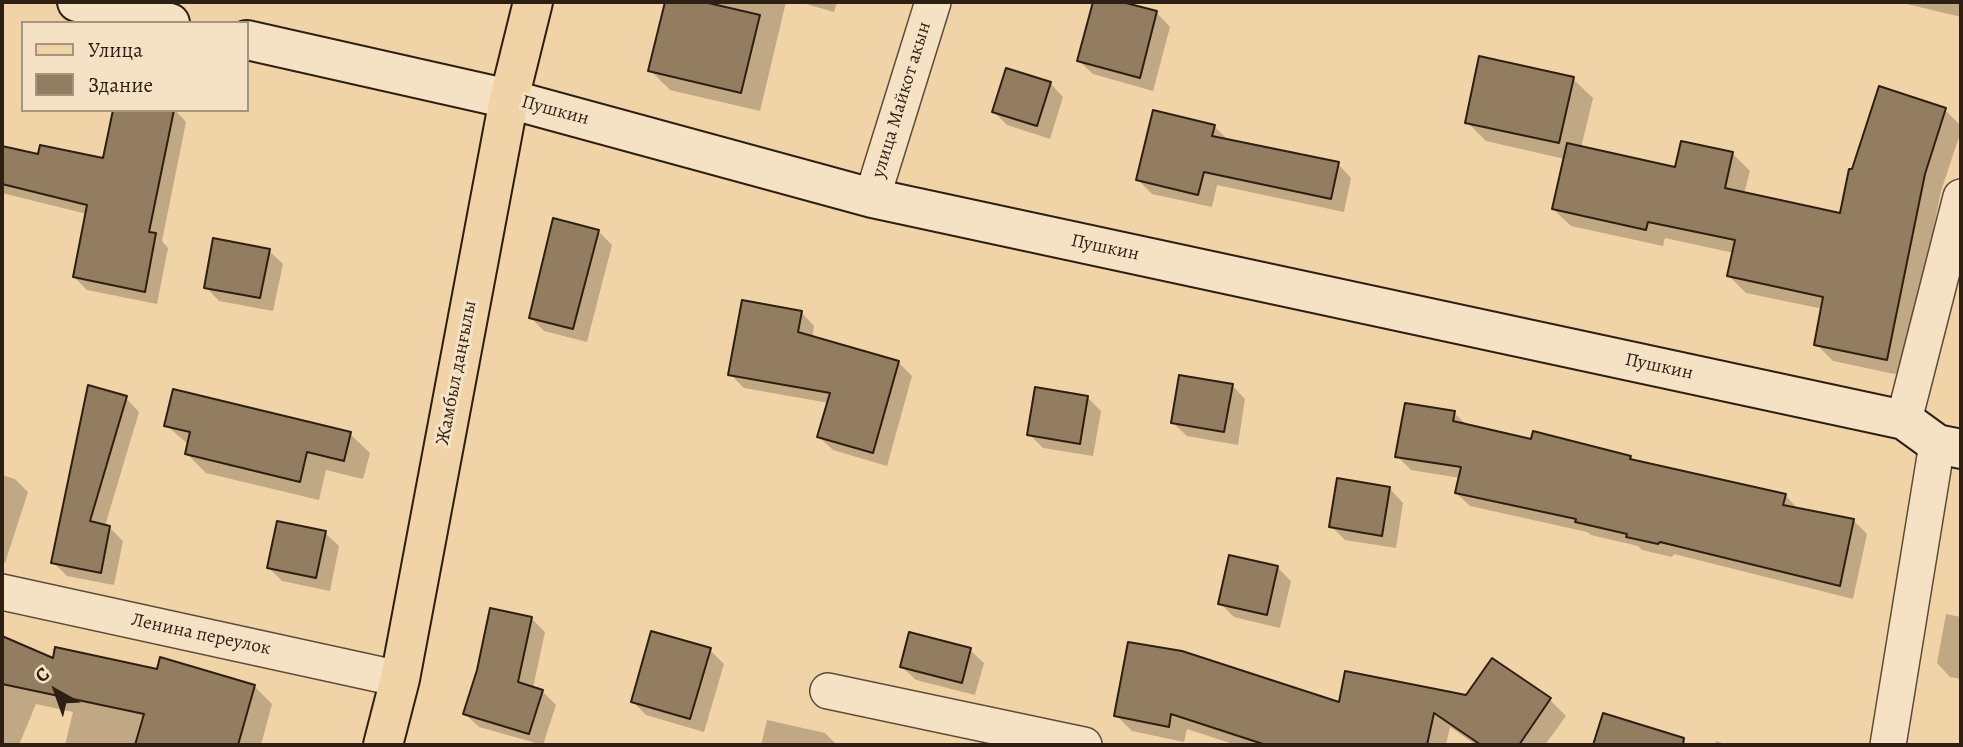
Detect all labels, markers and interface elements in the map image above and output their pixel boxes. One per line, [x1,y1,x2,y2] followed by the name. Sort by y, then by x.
[867,19,937,181] street label: улица Майкот акын
[21,21,248,112] legend
[88,36,143,64] text: Улица
[88,71,153,99] text: Здание
[519,91,591,131] street label: Пушкин
[1069,230,1141,266] street label: Пушкин
[432,299,482,447] street label: Жамбыл даңғылы
[1623,349,1695,385] street label: Пушкин
[129,609,273,661] street label: Ленина переулок
[21,656,91,726] north arrow
[30,661,55,689] text: С

